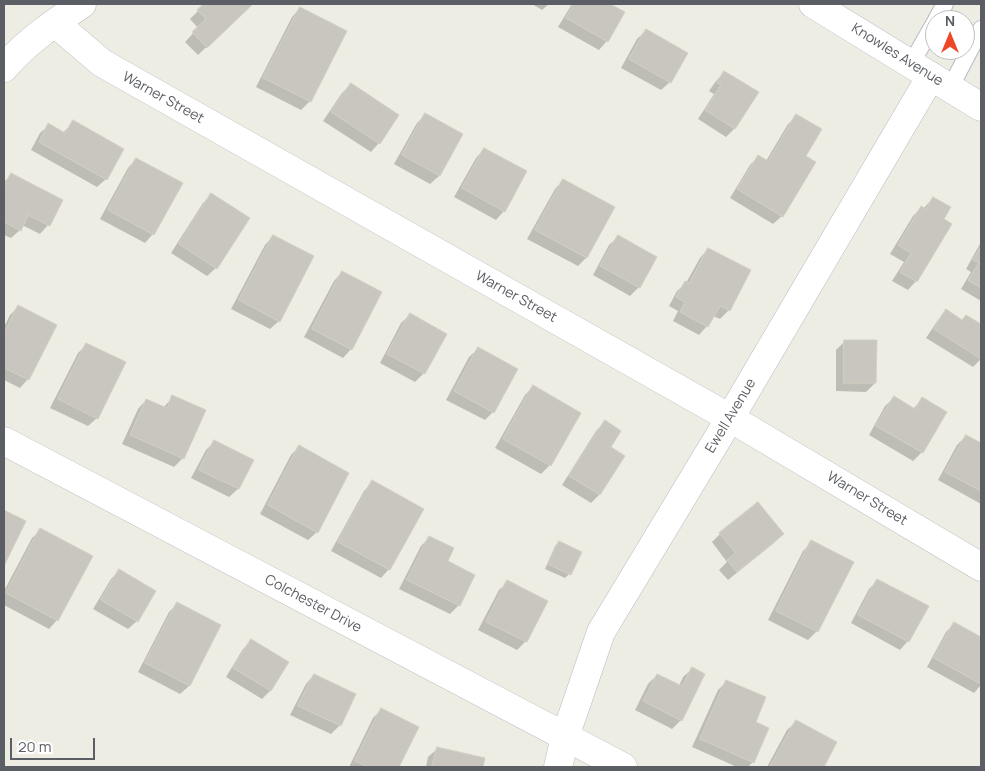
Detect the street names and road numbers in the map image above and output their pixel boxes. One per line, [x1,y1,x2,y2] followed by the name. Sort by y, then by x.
[848,20,946,90] street label: Knowles Avenue
[119,69,207,127] street label: Warner Street
[472,268,560,326] street label: Warner Street
[702,376,760,456] street label: Ewell Avenue
[824,468,910,530] street label: Warner Street
[262,571,364,637] street label: Colchester Drive

